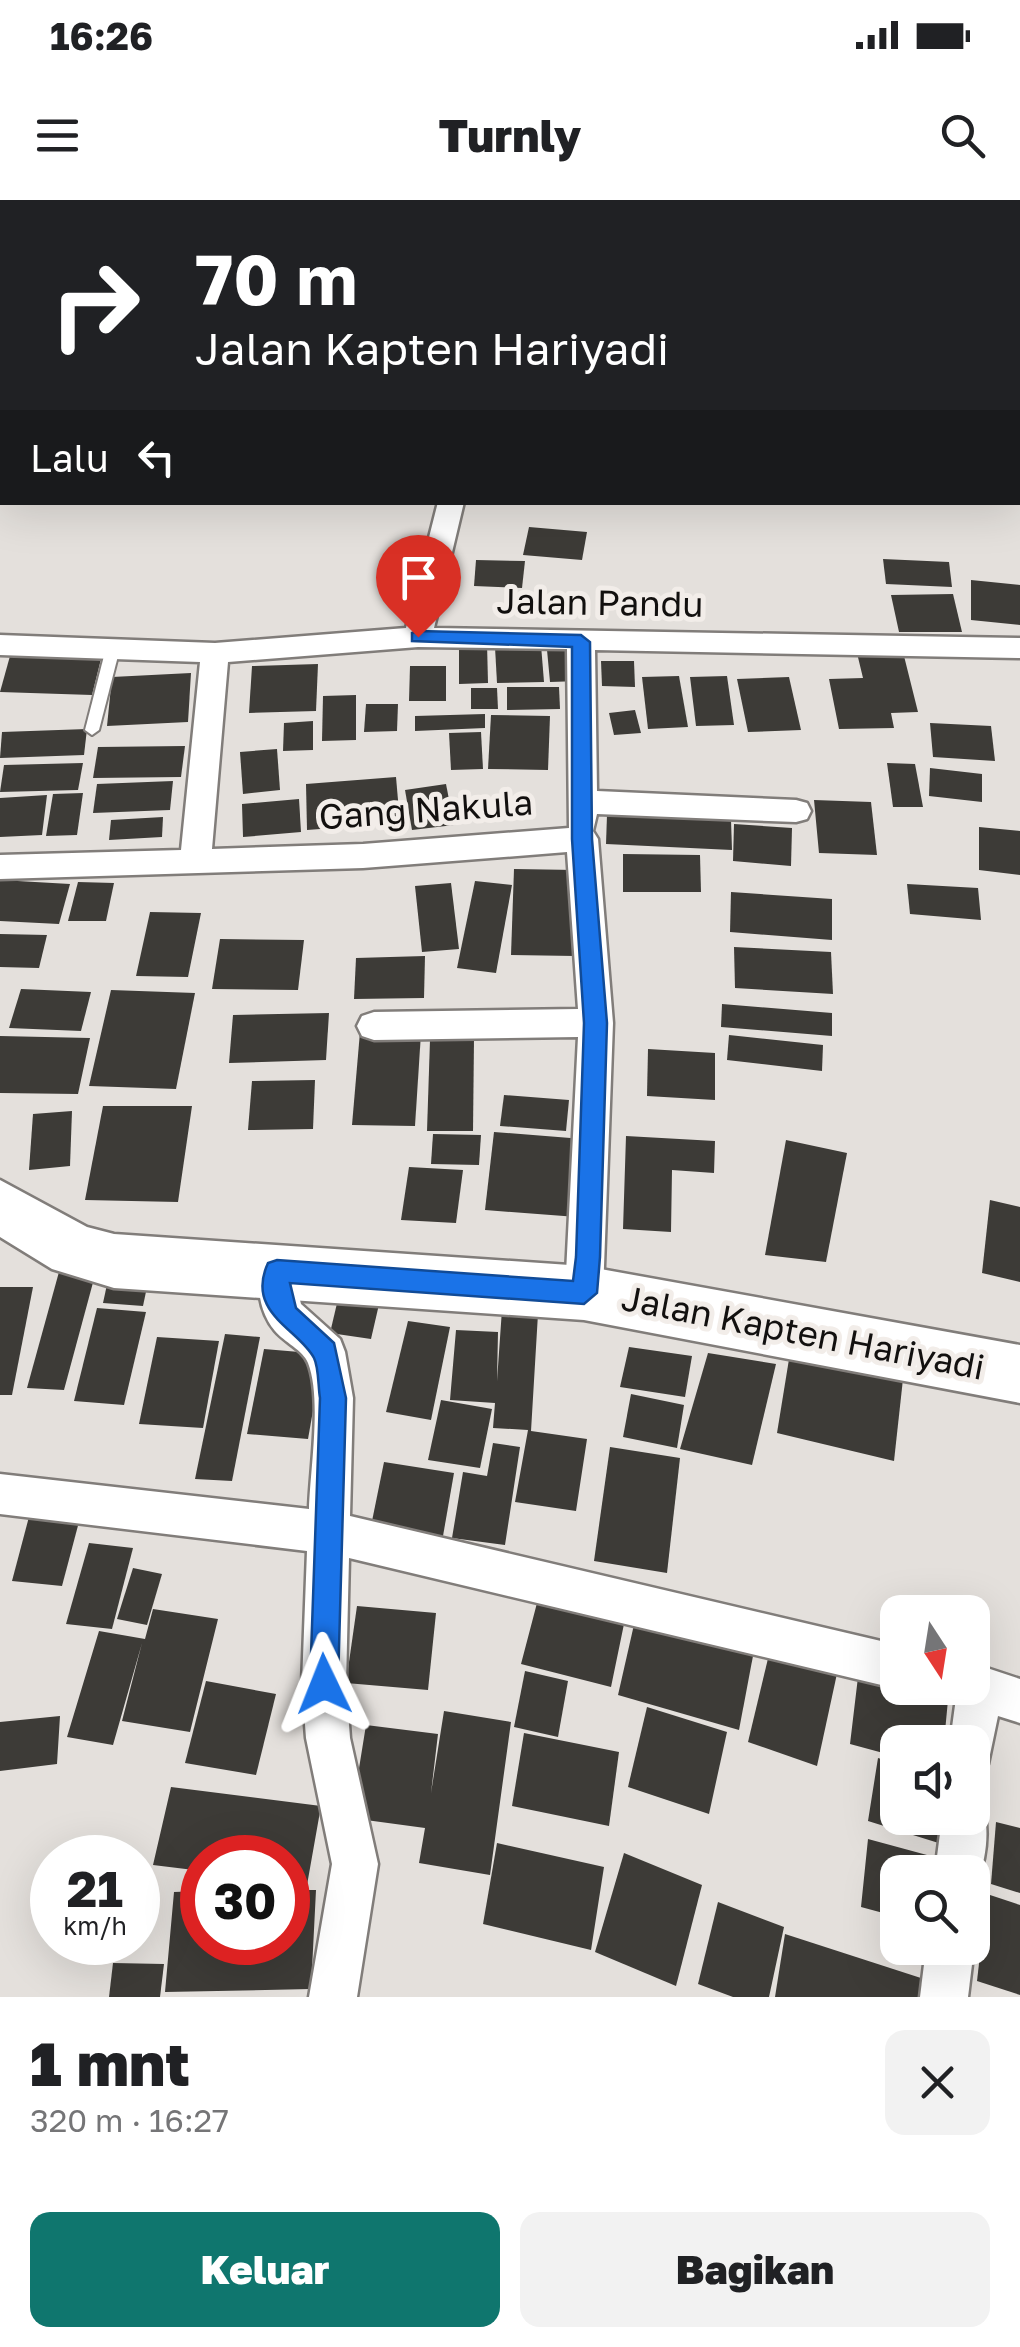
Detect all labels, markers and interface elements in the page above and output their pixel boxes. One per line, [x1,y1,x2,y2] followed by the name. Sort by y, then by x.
[50,13,153,58] text: 16:26
[30,108,85,163] icon: menu
[439,108,581,162] text: Turnly
[935,108,990,163] icon: search
[195,236,357,320] text: 70 m
[30,240,160,370] icon: right
[195,321,669,375] text: Jalan Kapten Hariyadi
[129,430,184,485] icon: left
[30,435,109,480] text: Lalu
[376,535,461,638] pin
[391,550,446,605] icon: arrive
[496,579,704,625] street label: Jalan Pandu
[317,781,534,837] street label: Gang Nakula
[618,1276,988,1388] street label: Jalan Kapten Hariyadi
[880,1595,990,1705] north arrow
[880,1595,990,1965] map controls
[272,1632,376,1736] position arrow
[880,1725,990,1835] button: sound
[180,1835,310,1965] speed limit sign: 30
[880,1855,990,1965] button: search
[67,1858,123,1918] text: 21
[63,1910,127,1941] text: km/h
[30,2027,190,2099] text: 1 mnt
[885,2030,990,2135] button: close
[30,2101,229,2139] text: 320 m · 16:27
[30,2212,500,2327] button: Keluar
[520,2212,990,2327] button: Bagikan

